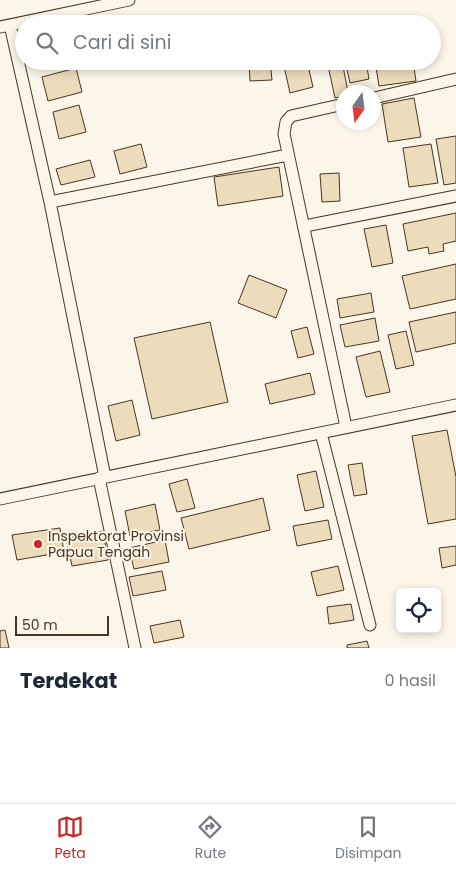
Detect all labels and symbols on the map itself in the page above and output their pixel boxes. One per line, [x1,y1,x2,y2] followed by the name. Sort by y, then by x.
[336,85,381,130] north arrow
[48,526,184,562] place label: Inspektorat Provinsi Papua Tengah
[32,538,44,550] marker: Inspektorat Provinsi Papua Tengah
[15,613,109,636] scale bar

